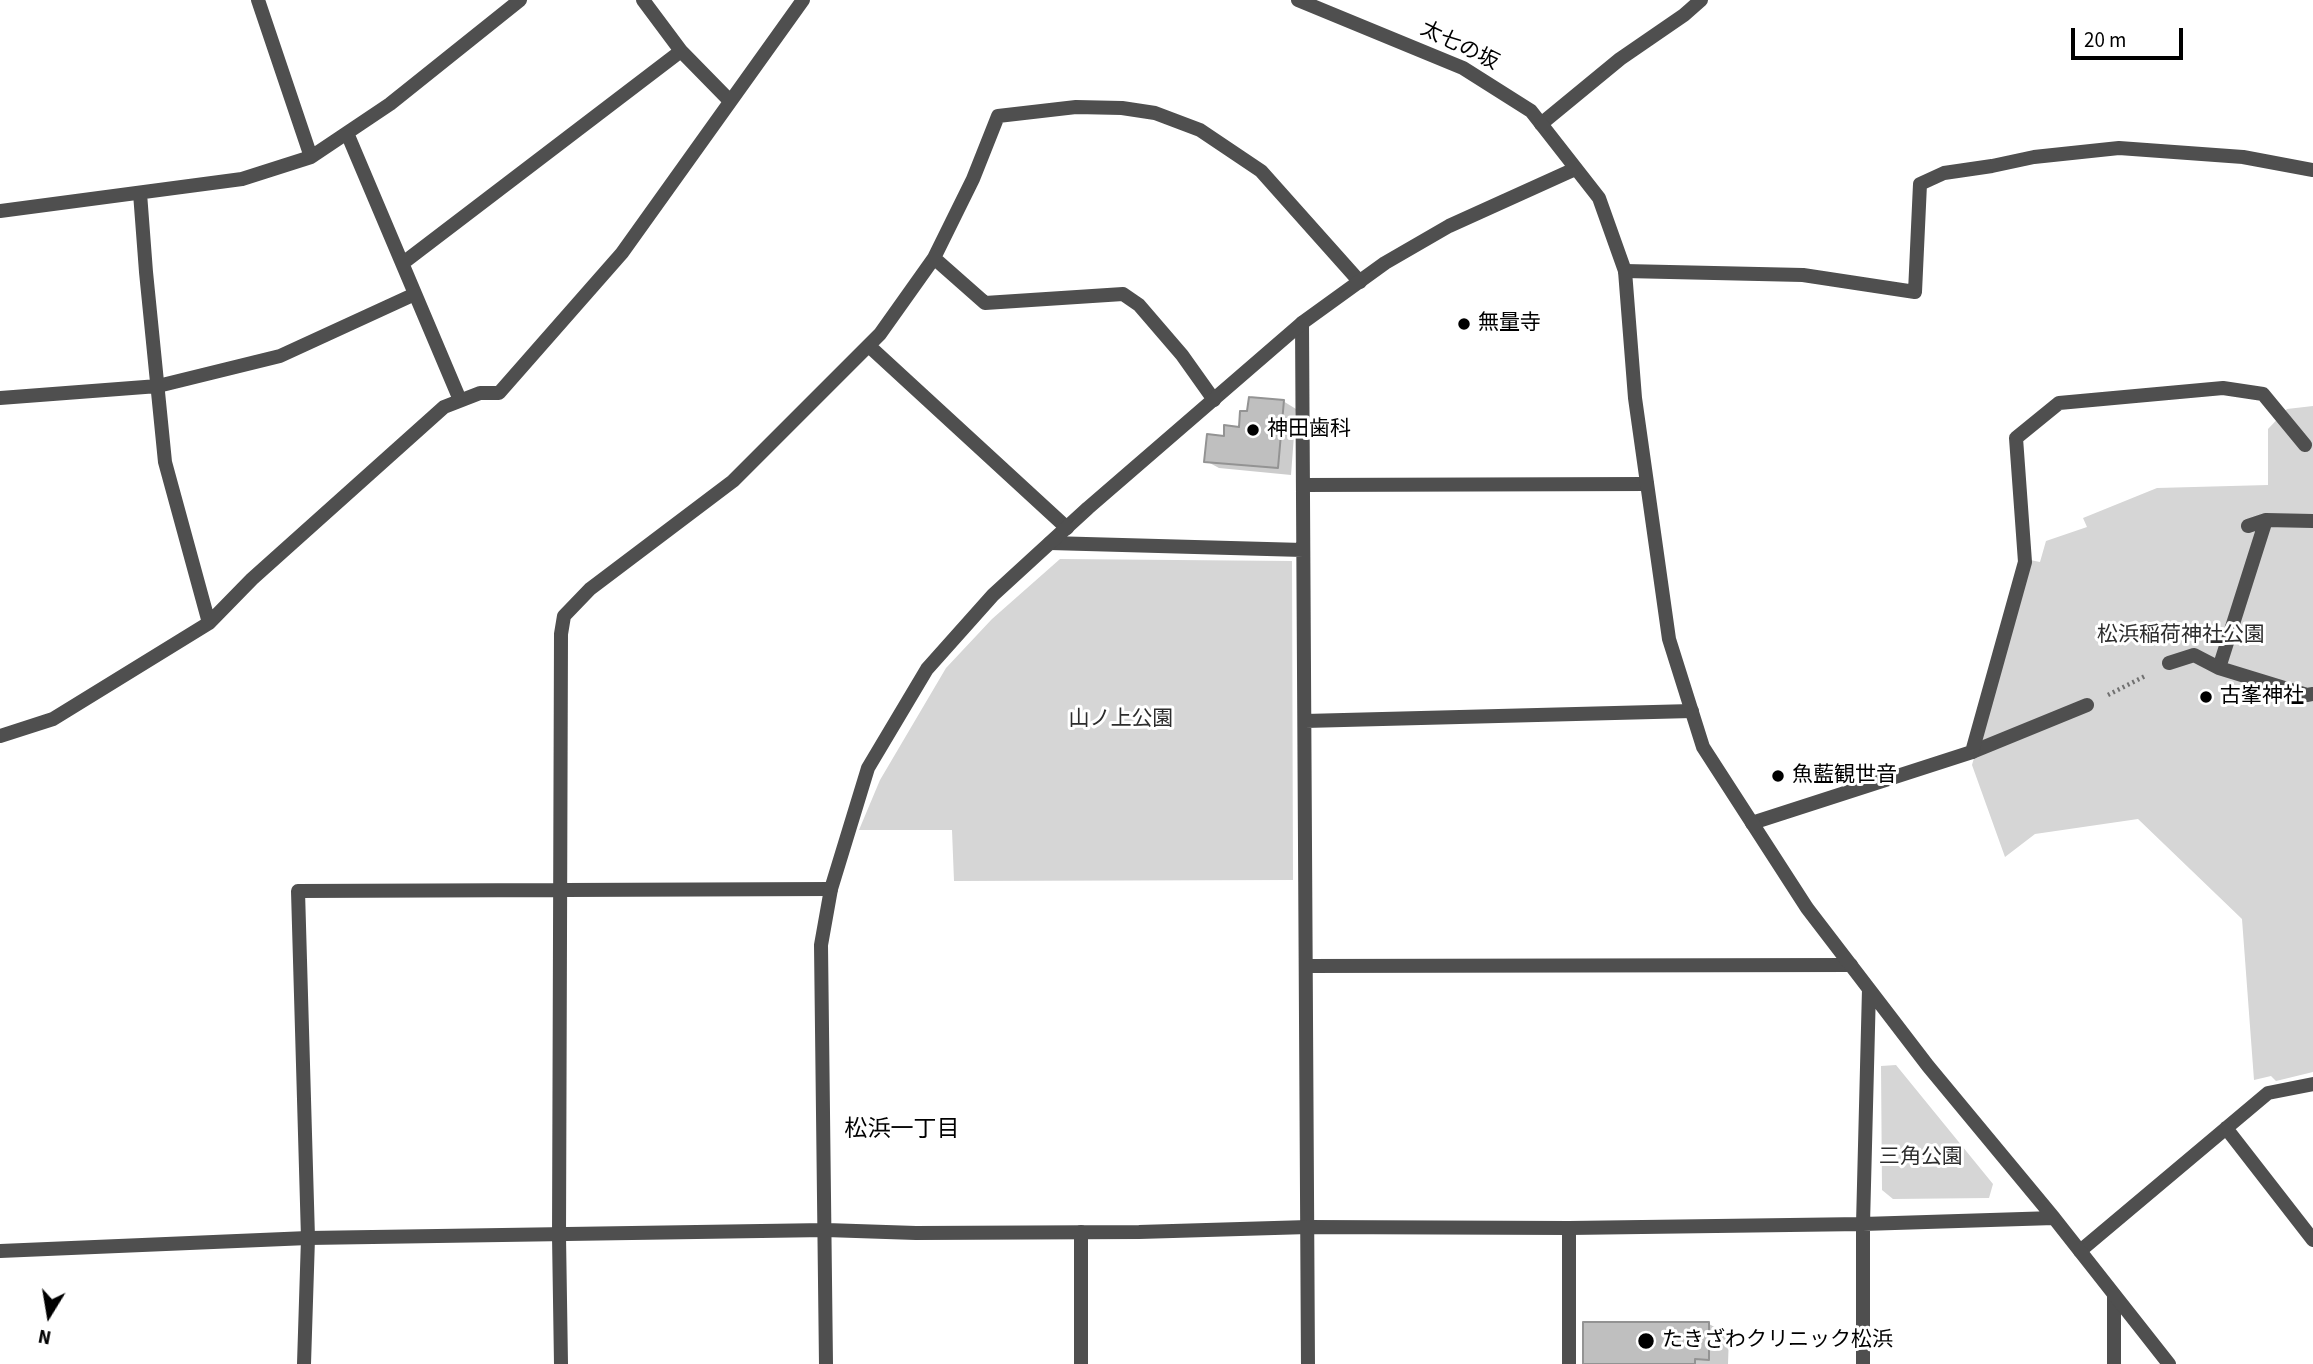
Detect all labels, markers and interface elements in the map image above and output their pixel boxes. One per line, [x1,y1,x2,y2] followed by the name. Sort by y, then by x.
[2075,14,2187,58] scale bar
[1416,17,1502,77] street label: 太七の坂
[2084,25,2126,55] text: 20 m
[1478,311,1541,337] place label: 無量寺
[1456,316,1472,332] marker: 無量寺
[1267,417,1351,443] place label: 神田歯科
[1245,422,1261,438] marker: 神田歯科
[2097,623,2265,649] park label: 松浜稲荷神社公園
[2220,684,2304,710] place label: 古峯神社
[2198,689,2214,705] marker: 古峯神社
[1069,707,1173,733] park label: 山ノ上公園
[1792,763,1897,789] place label: 魚藍観世音
[1770,768,1786,784] marker: 魚藍観世音
[845,1117,959,1145] district label: 松浜一丁目
[1879,1145,1963,1171] park label: 三角公園
[14,1280,84,1350] north arrow
[36,1322,54,1351] text: N
[1662,1328,1893,1354] place label: たきざわクリニック松浜
[1636,1331,1656,1351] marker: たきざわクリニック松浜

